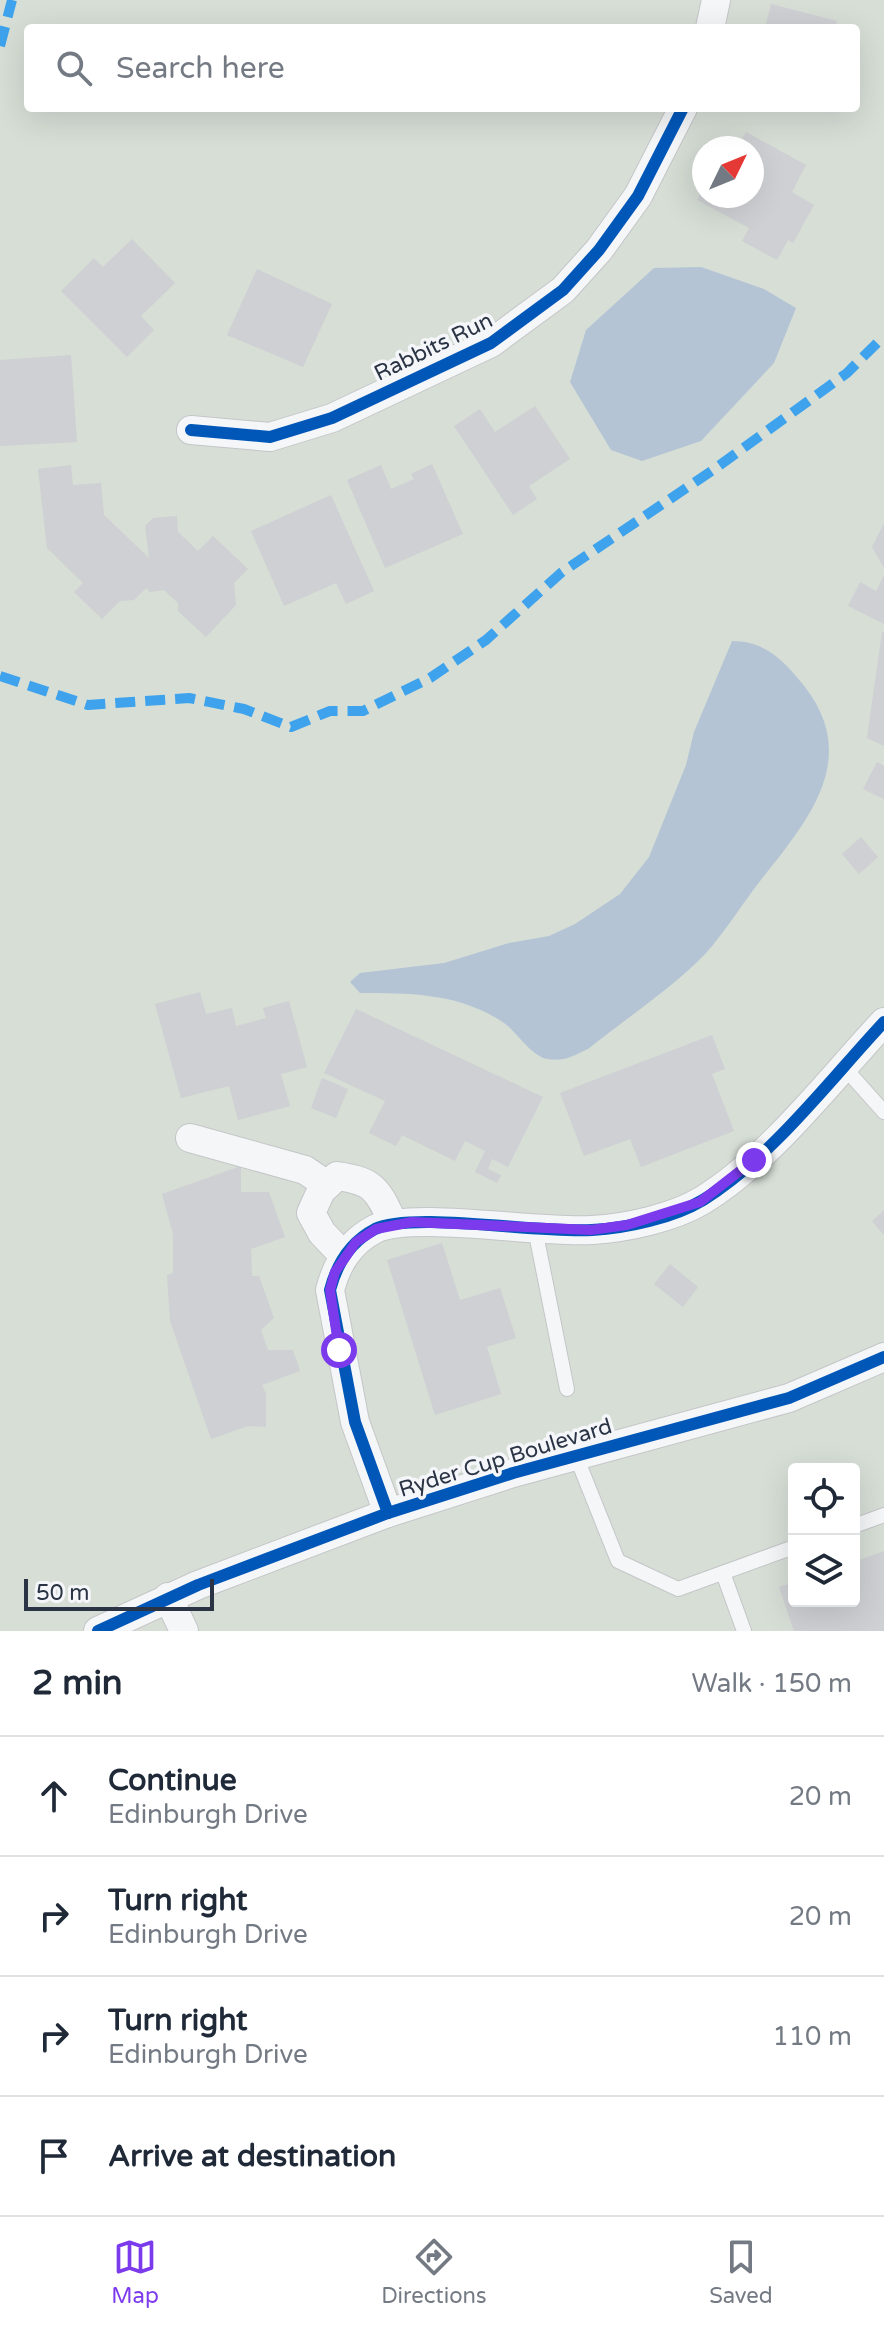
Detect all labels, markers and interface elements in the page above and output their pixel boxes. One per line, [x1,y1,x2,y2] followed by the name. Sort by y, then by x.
[24,24,860,112] search box
[52,46,96,90] icon: search
[116,50,285,87] text: Search here
[692,136,764,208] north arrow
[370,307,497,387] street label: Rabbits Run
[736,1142,772,1178] route end
[321,1332,357,1368] route start
[396,1413,615,1503] street label: Ryder Cup Boulevard
[788,1463,860,1607] map controls
[788,1463,860,1535] button: locate
[788,1535,860,1607] button: layers
[24,1575,214,1611] scale bar
[36,1580,90,1606] text: 50 m
[32,1663,123,1704] text: 2 min
[692,1668,852,1699] text: Walk · 150 m
[108,1762,237,1799] text: Continue
[32,1774,76,1818] icon: ahead
[789,1781,852,1812] text: 20 m
[108,1799,308,1830] text: Edinburgh Drive
[108,1882,248,1919] text: Turn right
[32,1894,76,1938] icon: right
[789,1901,852,1932] text: 20 m
[108,1919,308,1950] text: Edinburgh Drive
[108,2002,248,2039] text: Turn right
[32,2014,76,2058] icon: right
[772,2021,852,2052] text: 110 m
[108,2039,308,2070] text: Edinburgh Drive
[32,2134,76,2178] icon: arrive
[108,2138,396,2175] text: Arrive at destination
[111,2235,159,2309] tab: Map
[381,2235,487,2309] tab: Directions
[709,2235,773,2309] tab: Saved

